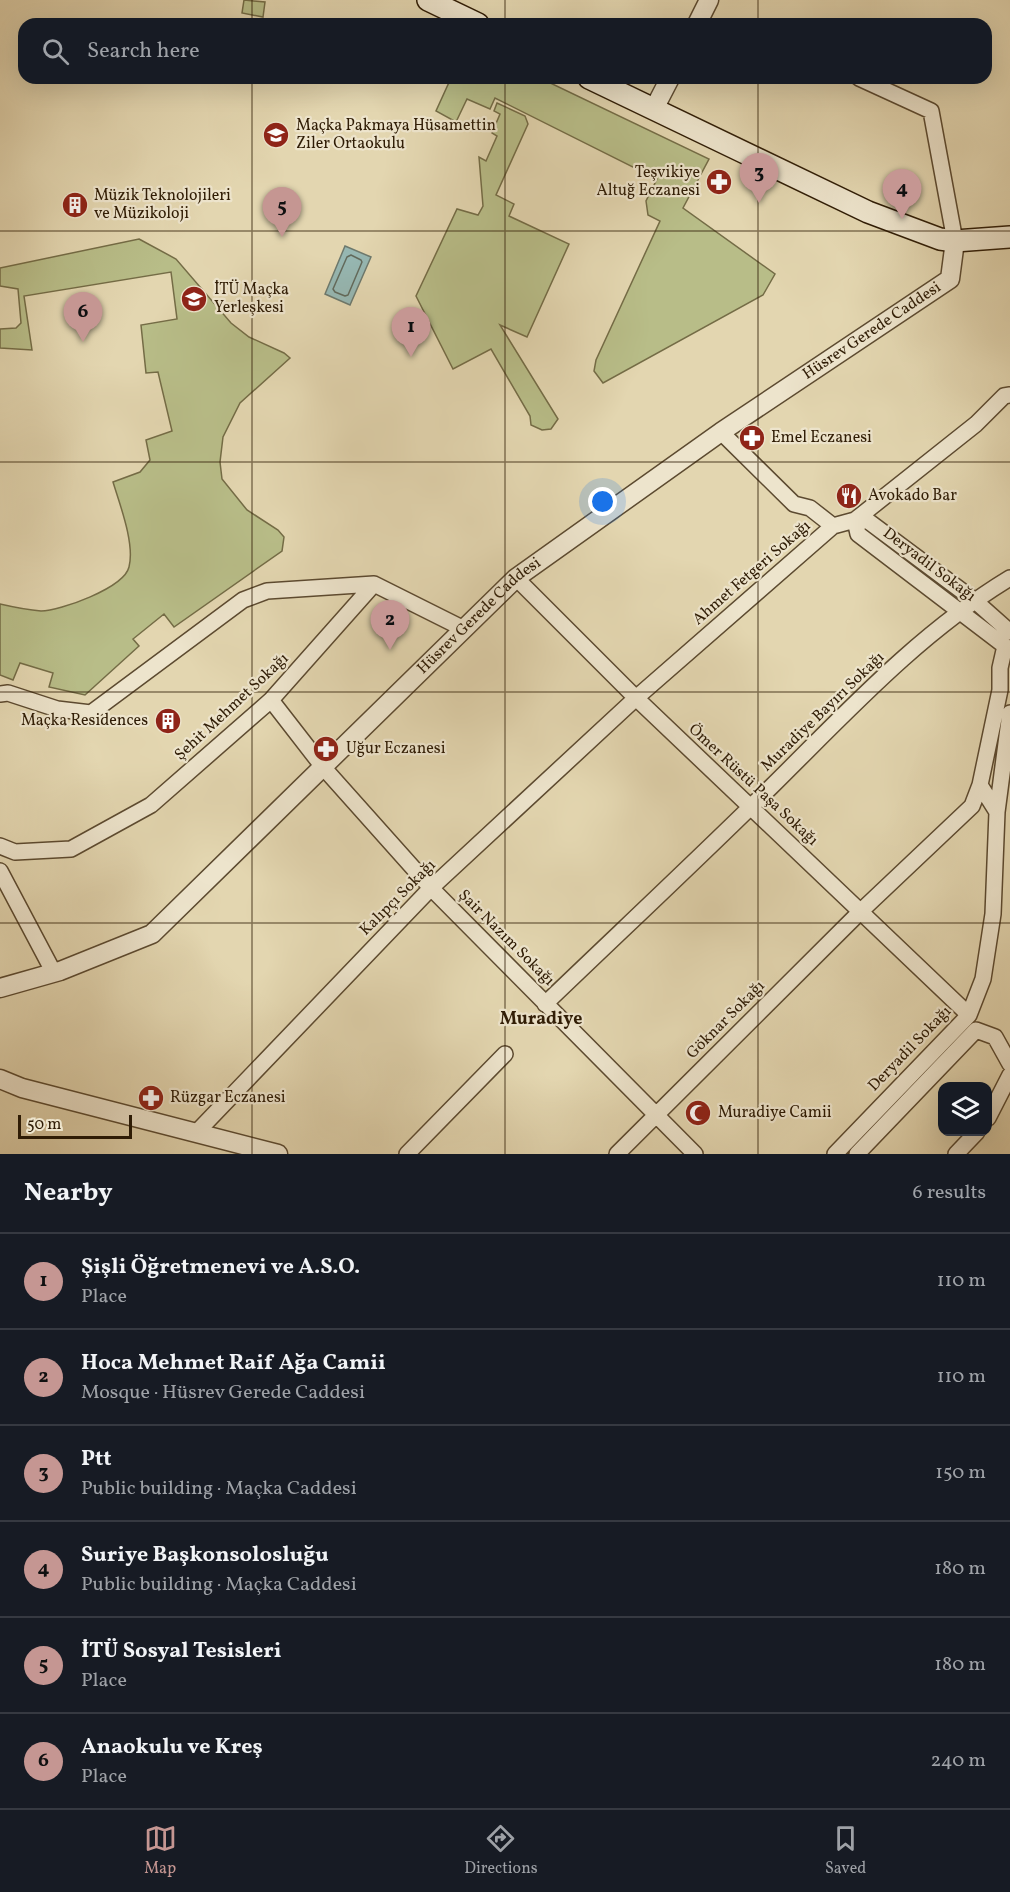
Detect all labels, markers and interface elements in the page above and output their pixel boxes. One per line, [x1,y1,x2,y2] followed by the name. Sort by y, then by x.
[18,18,992,84] search box
[39,35,72,68] icon: search
[87,36,200,67] text: Search here
[296,115,496,155] place label: Maçka Pakmaya Hüsamettin Ziler Ortaokulu
[261,120,291,150] school or university icon: Maçka Pakmaya Hüsamettin Ziler Ortaokulu
[740,154,778,203] pin: 3
[596,162,700,202] place label: Teşvikiye Altuğ Eczanesi
[704,167,734,197] pharmacy icon: Teşvikiye Altuğ Eczanesi
[882,170,922,219] pin: 4
[94,185,231,225] place label: Müzik Teknolojileri ve Müzikoloji
[262,188,302,237] pin: 5
[60,190,90,220] building icon: Müzik Teknolojileri ve Müzikoloji
[798,277,946,385] street label: Hüsrev Gerede Caddesi
[214,279,289,319] place label: İTÜ Maçka Yerleşkesi
[179,284,209,314] school or university icon: İTÜ Maçka Yerleşkesi
[64,292,103,342] pin: 6
[392,308,430,357] pin: 1
[737,423,767,453] pharmacy icon: Emel Eczanesi
[771,427,872,449] place label: Emel Eczanesi
[834,481,864,511] restaurant icon: Avokado Bar
[868,485,957,507] place label: Avokado Bar
[588,487,617,516] your location
[688,515,816,631] street label: Ahmet Fetgeri Sokağı
[878,523,980,607] street label: Deryadil Sokağı
[413,552,546,679] street label: Hüsrev Gerede Caddesi
[370,600,410,650] pin: 2
[756,647,890,777] street label: Muradiye Bayırı Sokağı
[170,648,294,766] street label: Şehit Mehmet Sokağı
[153,706,183,736] building icon: Maçka Residences
[21,710,148,732] place label: Maçka Residences
[683,719,823,851] street label: Ömer Rüstü Paşa Sokağı
[311,734,341,764] pharmacy icon: Uğur Eczanesi
[346,738,446,760] place label: Uğur Eczanesi
[355,855,441,941] street label: Kalıpçı Sokağı
[453,885,559,991] street label: Şair Nazım Sokağı
[682,976,770,1064] street label: Göknar Sokağı
[863,1001,957,1097] street label: Deryadil Sokağı
[500,1007,582,1032] district label: Muradiye
[938,1082,992,1136] map controls
[938,1082,992,1136] button: layers
[136,1083,166,1113] pharmacy icon: Rüzgar Eczanesi
[170,1087,286,1109] place label: Rüzgar Eczanesi
[683,1098,713,1128] mosque icon: Muradiye Camii
[718,1102,832,1124] place label: Muradiye Camii
[18,1112,132,1140] scale bar
[27,1114,61,1136] text: 50 m
[24,1175,113,1211] text: Nearby
[913,1179,986,1207] text: 6 results
[81,1252,360,1283] text: Şişli Öğretmenevi ve A.S.O.
[39,1267,48,1295] text: 1
[937,1267,986,1295] text: 110 m
[81,1283,127,1311] text: Place
[81,1348,386,1379] text: Hoca Mehmet Raif Ağa Camii
[38,1363,49,1391] text: 2
[937,1363,986,1391] text: 110 m
[81,1379,365,1407] text: Mosque · Hüsrev Gerede Caddesi
[81,1444,112,1475] text: Ptt
[38,1459,49,1487] text: 3
[935,1459,986,1487] text: 150 m
[81,1475,357,1503] text: Public building · Maçka Caddesi
[81,1540,329,1571] text: Suriye Başkonsolosluğu
[37,1555,50,1583] text: 4
[934,1555,986,1583] text: 180 m
[81,1571,357,1599] text: Public building · Maçka Caddesi
[81,1636,282,1667] text: İTÜ Sosyal Tesisleri
[39,1651,48,1679] text: 5
[934,1651,986,1679] text: 180 m
[81,1667,127,1695] text: Place
[81,1732,263,1763] text: Anaokulu ve Kreş
[38,1747,49,1775] text: 6
[931,1747,986,1775] text: 240 m
[81,1763,127,1791] text: Place
[144,1822,177,1880] tab: Map
[464,1822,538,1880] tab: Directions
[825,1822,866,1880] tab: Saved

